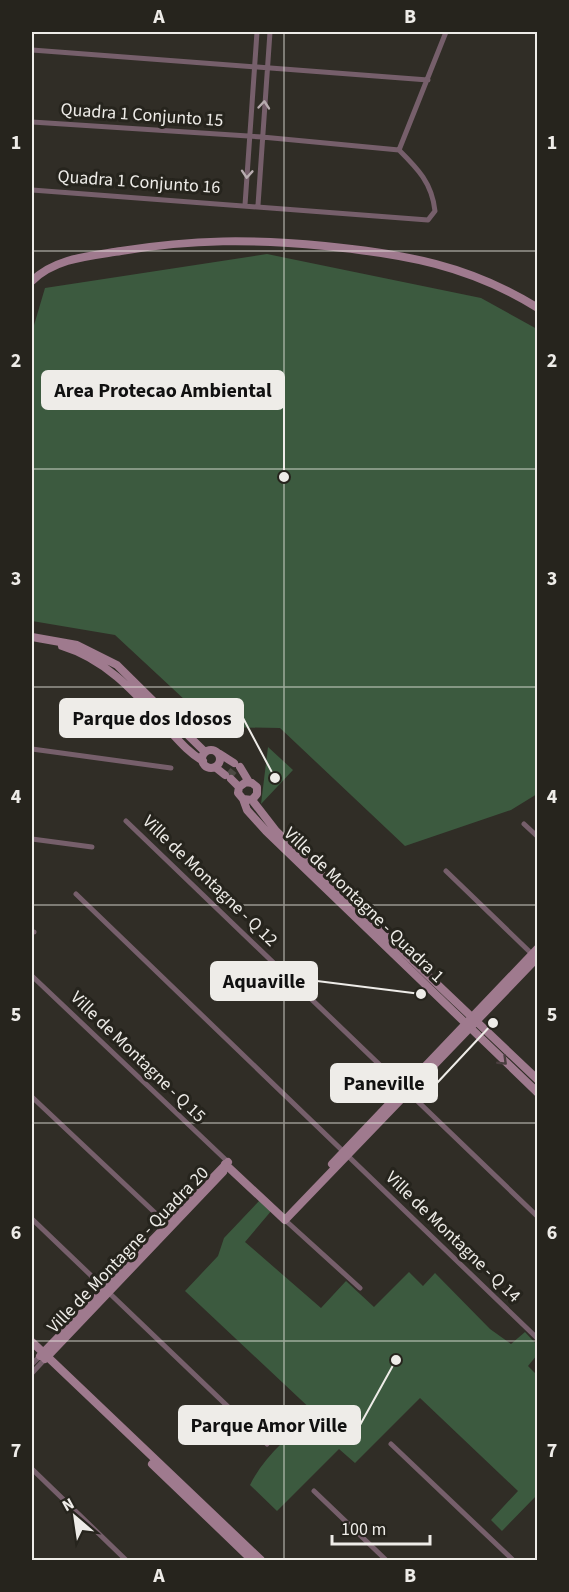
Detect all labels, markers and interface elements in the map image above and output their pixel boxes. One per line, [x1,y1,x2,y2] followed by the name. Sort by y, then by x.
[152,3,165,31] text: A
[404,3,416,31] text: B
[60,97,224,133] street label: Quadra 1 Conjunto 15
[258,101,271,110] one-way arrow
[11,129,21,157] text: 1
[547,129,557,157] text: 1
[57,164,221,200] street label: Quadra 1 Conjunto 16
[241,169,254,178] one-way arrow
[11,347,21,375] text: 2
[547,347,557,375] text: 2
[42,371,284,409] callout: Area Protecao Ambiental
[53,377,272,405] text: Area Protecao Ambiental
[11,565,21,593] text: 3
[547,565,557,593] text: 3
[60,699,243,737] callout: Parque dos Idosos
[72,705,232,733] text: Parque dos Idosos
[11,783,22,811] text: 4
[547,783,558,811] text: 4
[137,810,283,952] street label: Ville de Montagne - Q 12
[278,822,450,988] street label: Ville de Montagne - Quadra 1
[211,962,317,1000] callout: Aquaville
[222,968,305,996] text: Aquaville
[65,986,211,1128] street label: Ville de Montagne - Q 15
[11,1001,21,1029] text: 5
[547,1001,557,1029] text: 5
[496,1053,507,1064] one-way arrow
[331,1064,437,1102] callout: Paneville
[343,1070,425,1098] text: Paneville
[41,1161,215,1339] street label: Ville de Montagne - Quadra 20
[380,1166,526,1308] street label: Ville de Montagne - Q 14
[11,1219,21,1247] text: 6
[547,1219,557,1247] text: 6
[179,1406,360,1444] callout: Parque Amor Ville
[191,1412,347,1440] text: Parque Amor Ville
[11,1437,21,1465] text: 7
[547,1437,557,1465] text: 7
[45,1487,105,1547] north arrow
[58,1493,78,1517] text: N
[332,1508,430,1546] scale bar
[341,1517,386,1542] text: 100 m
[152,1562,165,1590] text: A
[404,1562,416,1590] text: B

